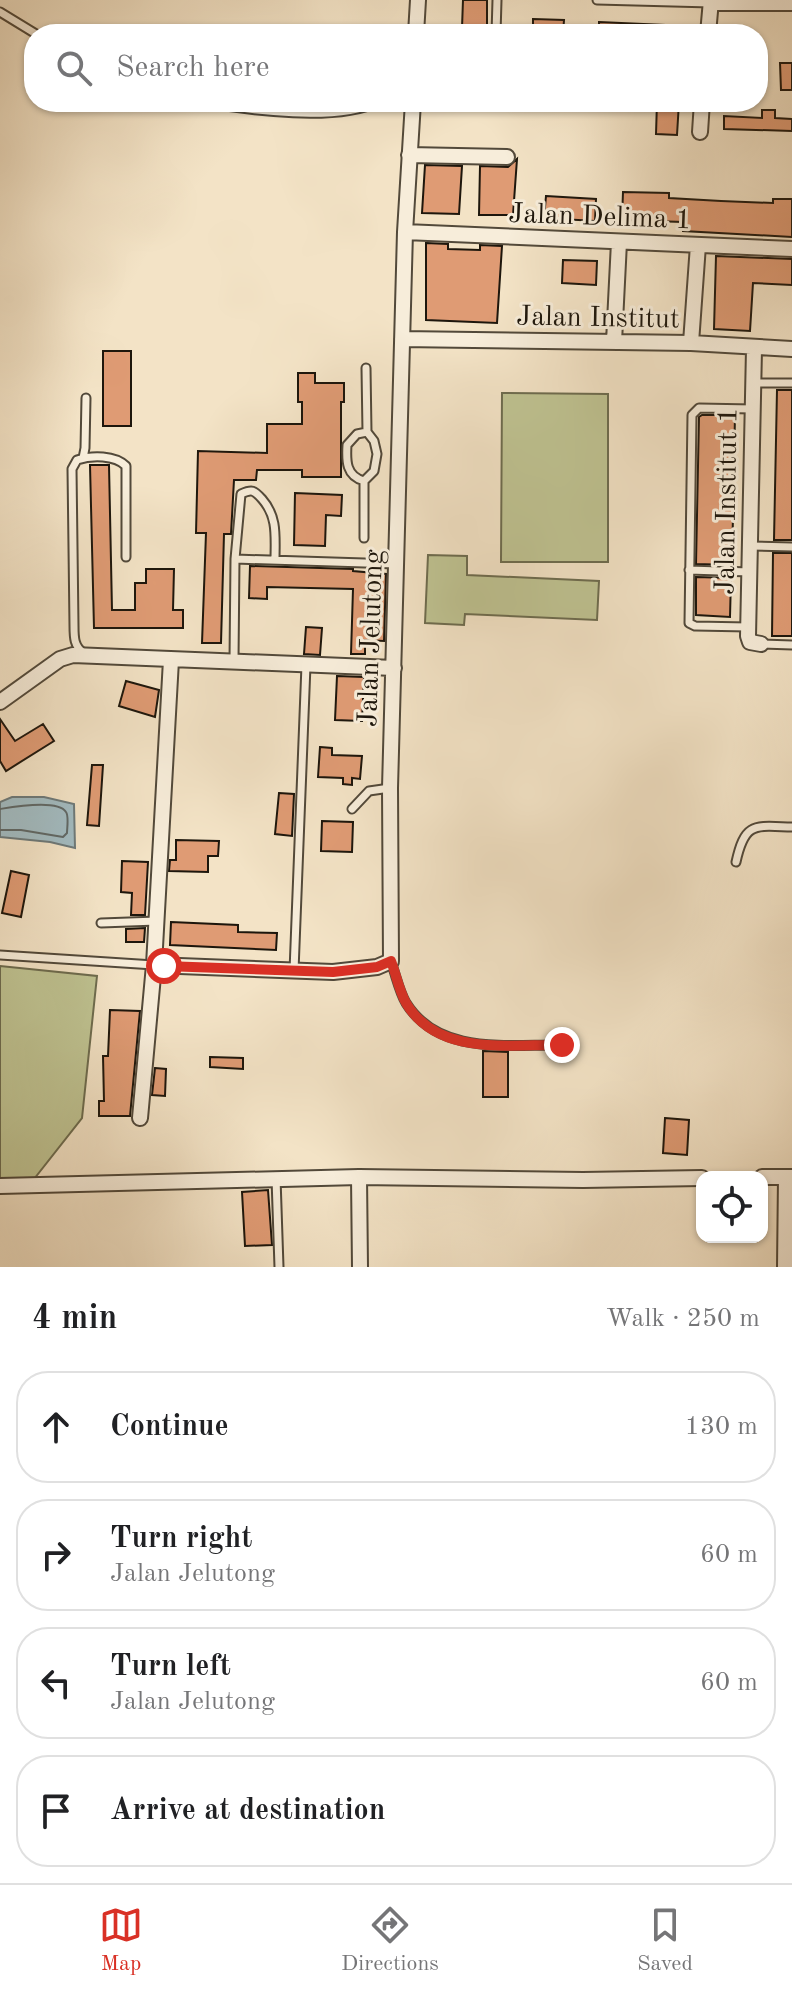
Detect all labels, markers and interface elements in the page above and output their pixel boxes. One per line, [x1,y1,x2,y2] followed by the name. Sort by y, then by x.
[24,24,768,112] search box
[52,46,96,90] icon: search
[116,53,270,83] text: Search here
[508,201,692,235] street label: Jalan Delima 1
[516,304,680,334] street label: Jalan Institut
[712,407,744,595] street label: Jalan Institut 1
[355,549,389,727] street label: Jalan Jelutong
[146,948,182,984] route start
[544,1027,580,1063] route end
[696,1171,768,1243] map controls
[696,1171,768,1243] button: locate
[32,1302,117,1336] text: 4 min
[606,1306,760,1332] text: Walk · 250 m
[34,1405,78,1449] icon: ahead
[110,1412,229,1442] text: Continue
[685,1414,758,1440] text: 130 m
[110,1524,252,1554] text: Turn right
[34,1533,78,1577] icon: right
[700,1542,758,1568] text: 60 m
[110,1561,275,1587] text: Jalan Jelutong
[110,1652,231,1682] text: Turn left
[34,1661,78,1705] icon: left
[700,1670,758,1696] text: 60 m
[110,1689,275,1715] text: Jalan Jelutong
[34,1789,78,1833] icon: arrive
[110,1796,385,1826] text: Arrive at destination
[99,1903,143,1978] tab: Map
[341,1903,439,1978] tab: Directions
[637,1903,693,1978] tab: Saved

